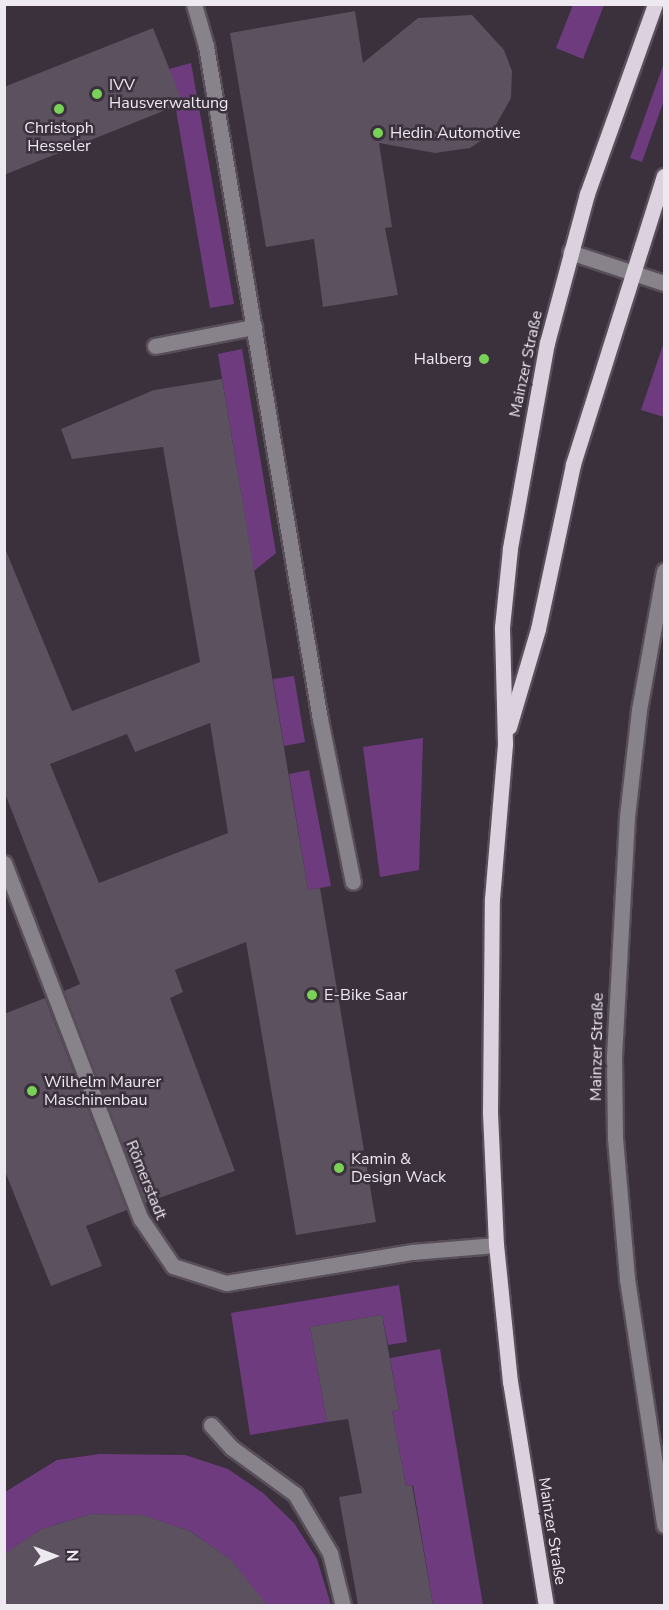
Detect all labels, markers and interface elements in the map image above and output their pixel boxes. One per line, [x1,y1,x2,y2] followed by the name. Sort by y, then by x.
[109,75,228,113] place label: IVV Hausverwaltung
[90,87,104,101] marker: IVV Hausverwaltung
[52,102,66,116] marker: Christoph Hesseler
[24,118,94,156] place label: Christoph Hesseler
[390,123,520,143] place label: Hedin Automotive
[371,126,385,140] marker: Hedin Automotive
[505,309,547,419] street label: Mainzer Straße
[414,349,472,369] place label: Halberg
[477,352,491,366] marker: Halberg
[324,985,408,1005] place label: E-Bike Saar
[305,988,319,1002] marker: E-Bike Saar
[586,993,608,1101] street label: Mainzer Straße
[44,1072,161,1110] place label: Wilhelm Maurer Maschinenbau
[25,1084,39,1098] marker: Wilhelm Maurer Maschinenbau
[121,1138,171,1222] street label: Römerstadt
[351,1149,446,1187] place label: Kamin & Design Wack
[332,1161,346,1175] marker: Kamin & Design Wack
[534,1476,570,1586] street label: Mainzer Straße
[24,1526,84,1586] north arrow
[61,1550,83,1562] text: N

